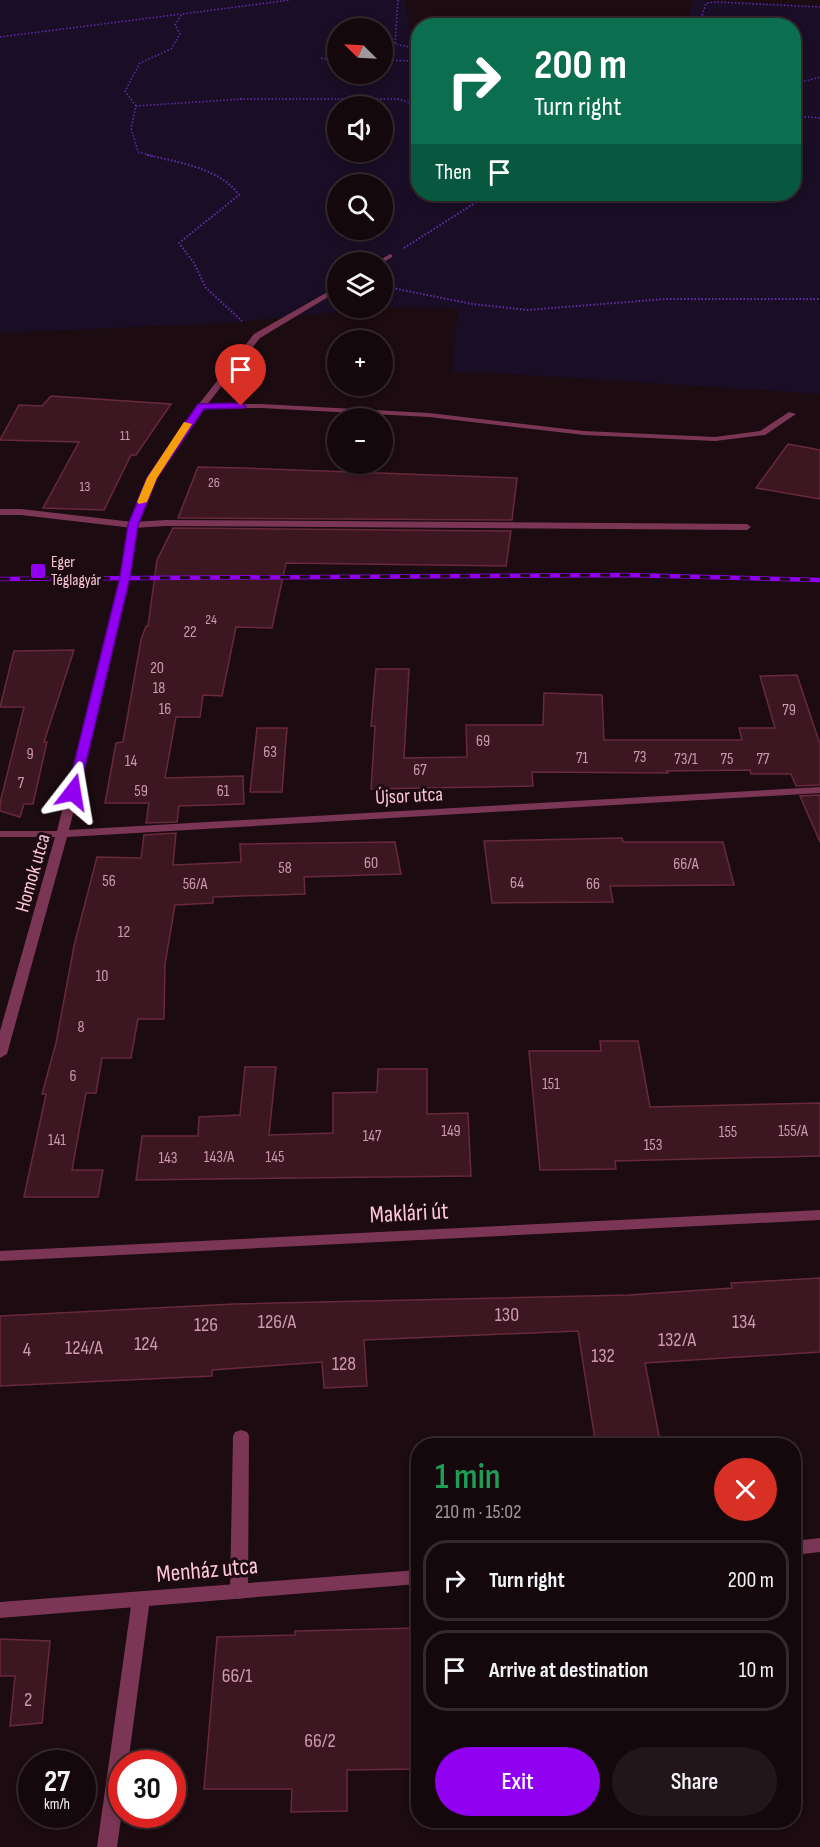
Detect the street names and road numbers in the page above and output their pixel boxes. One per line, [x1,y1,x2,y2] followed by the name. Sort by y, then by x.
[375,782,443,810] street label: Újsor utca
[10,831,56,915] street label: Homok utca
[369,1196,449,1230] street label: Maklári út
[155,1551,259,1589] street label: Menház utca

